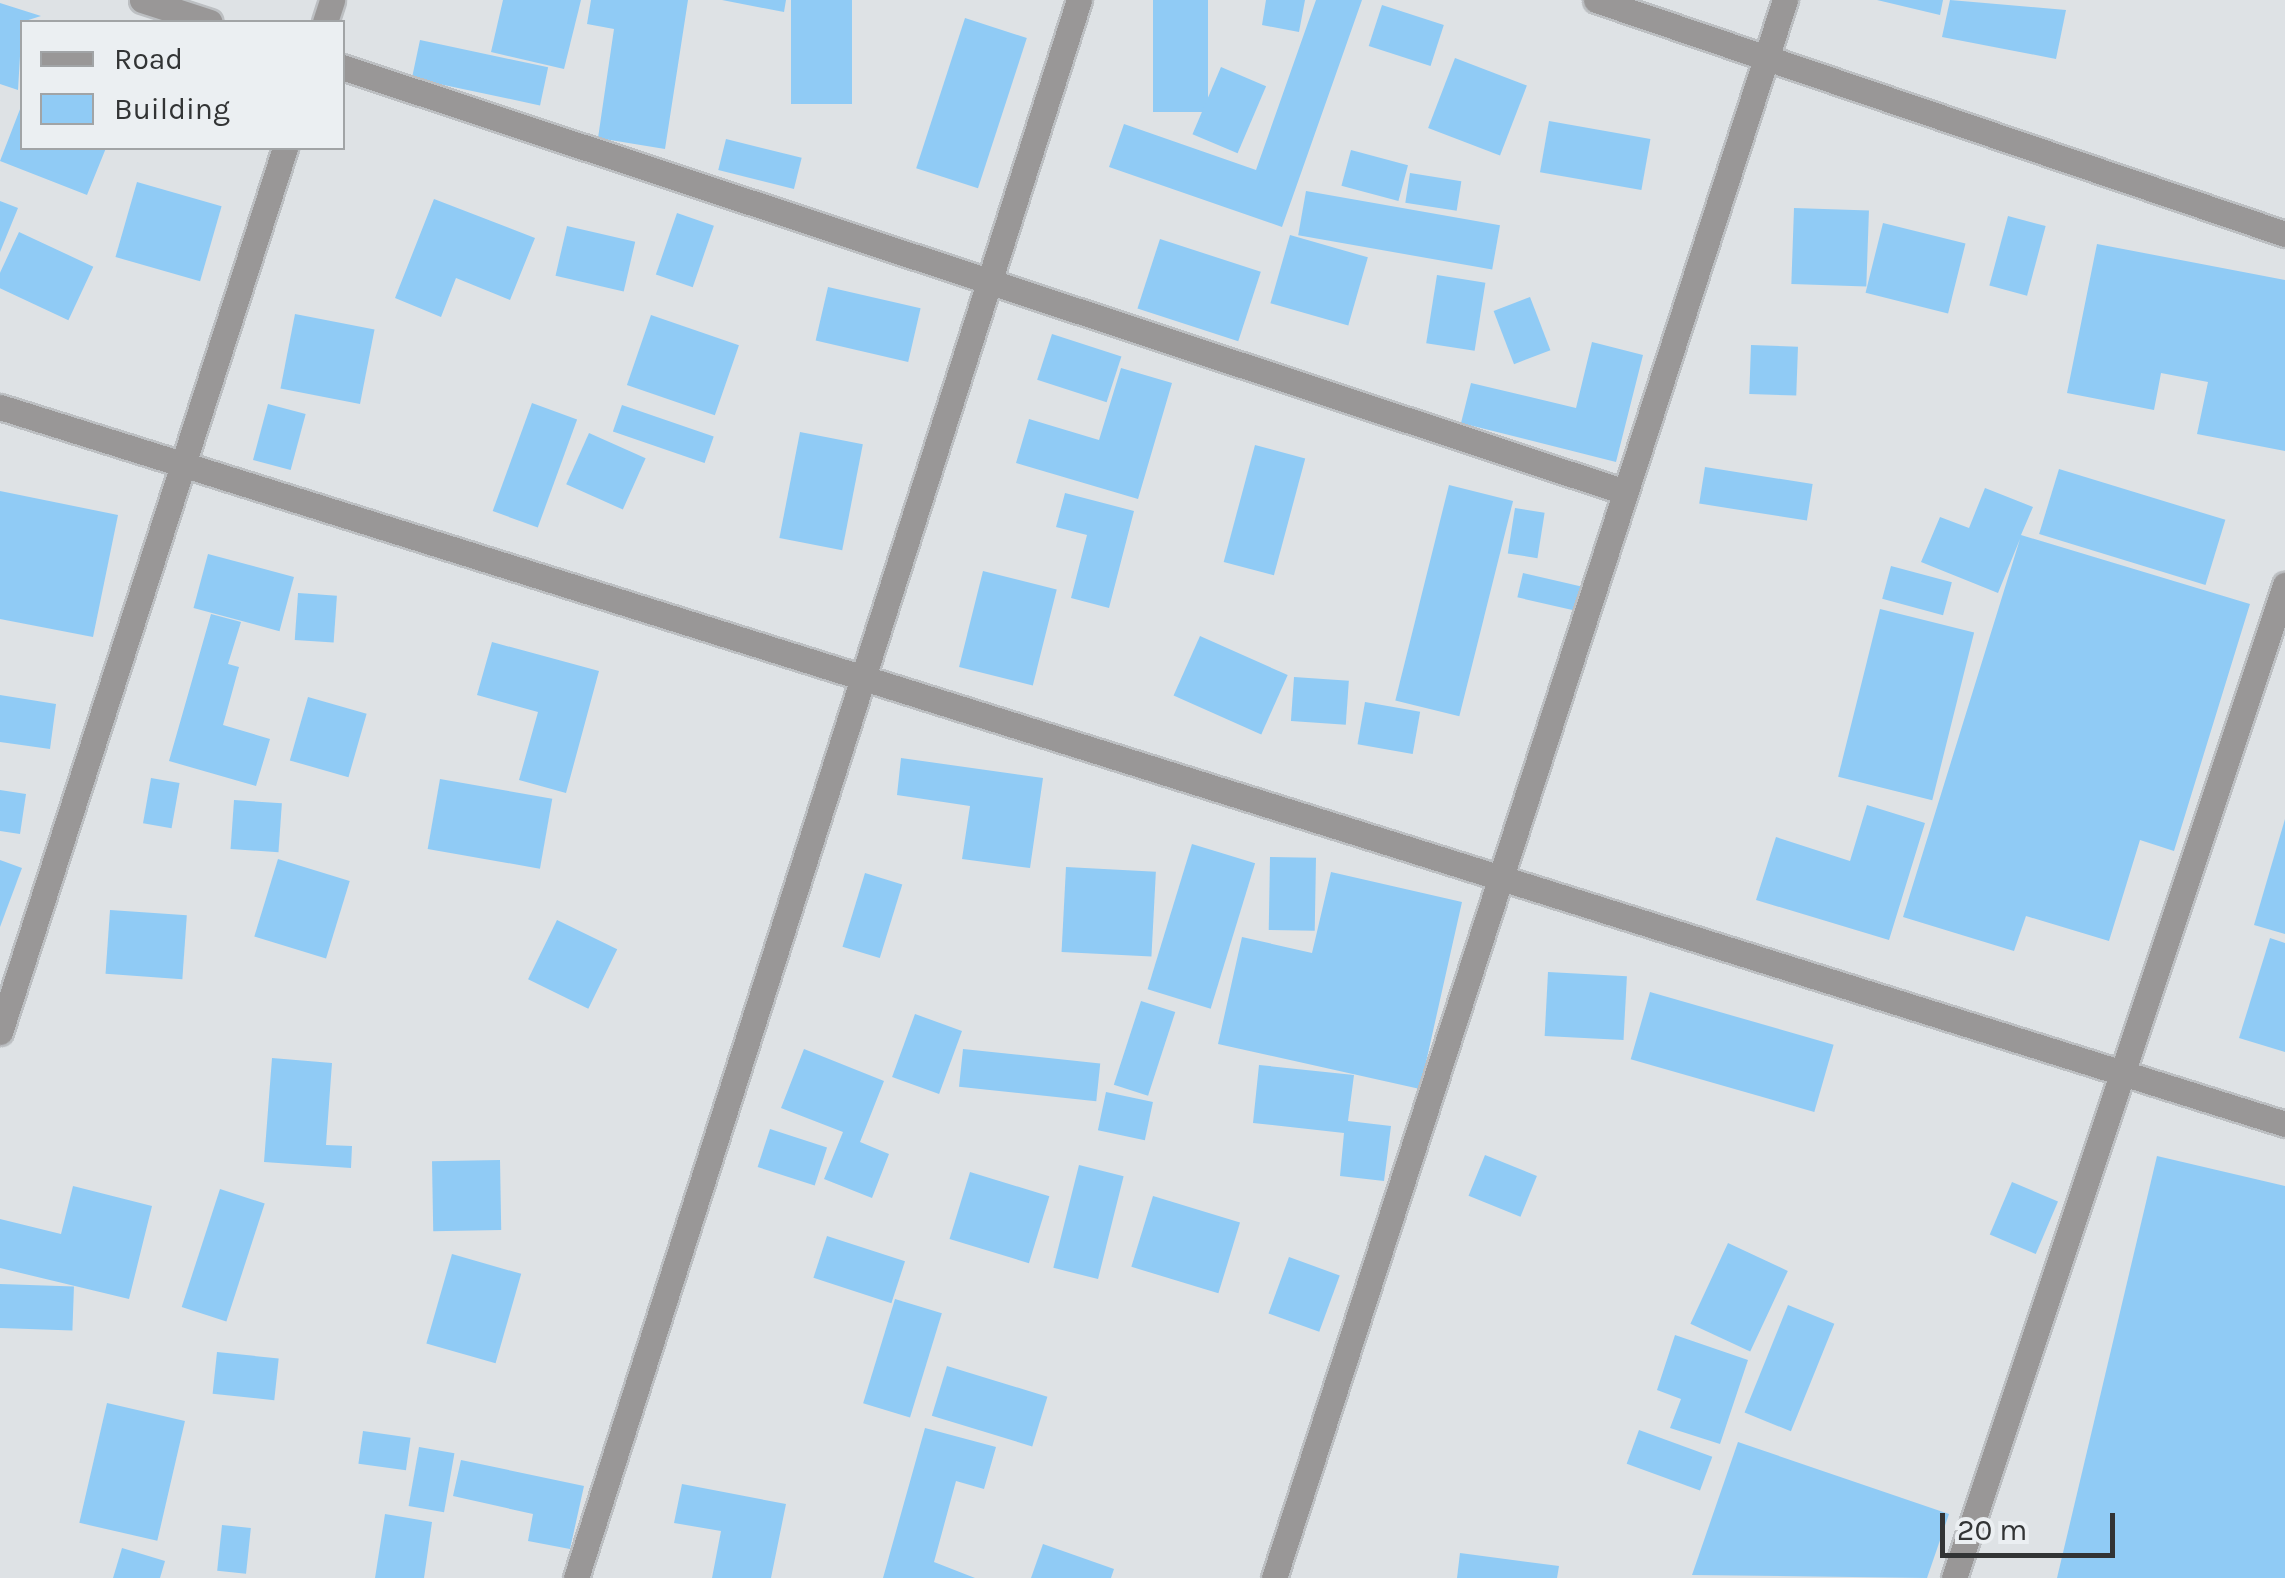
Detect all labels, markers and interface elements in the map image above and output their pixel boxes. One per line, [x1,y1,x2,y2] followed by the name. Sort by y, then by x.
[20,20,345,150] legend
[114,41,183,77] text: Road
[114,91,230,127] text: Building
[1945,1493,2120,1555] scale bar
[1957,1512,2027,1548] text: 20 m

